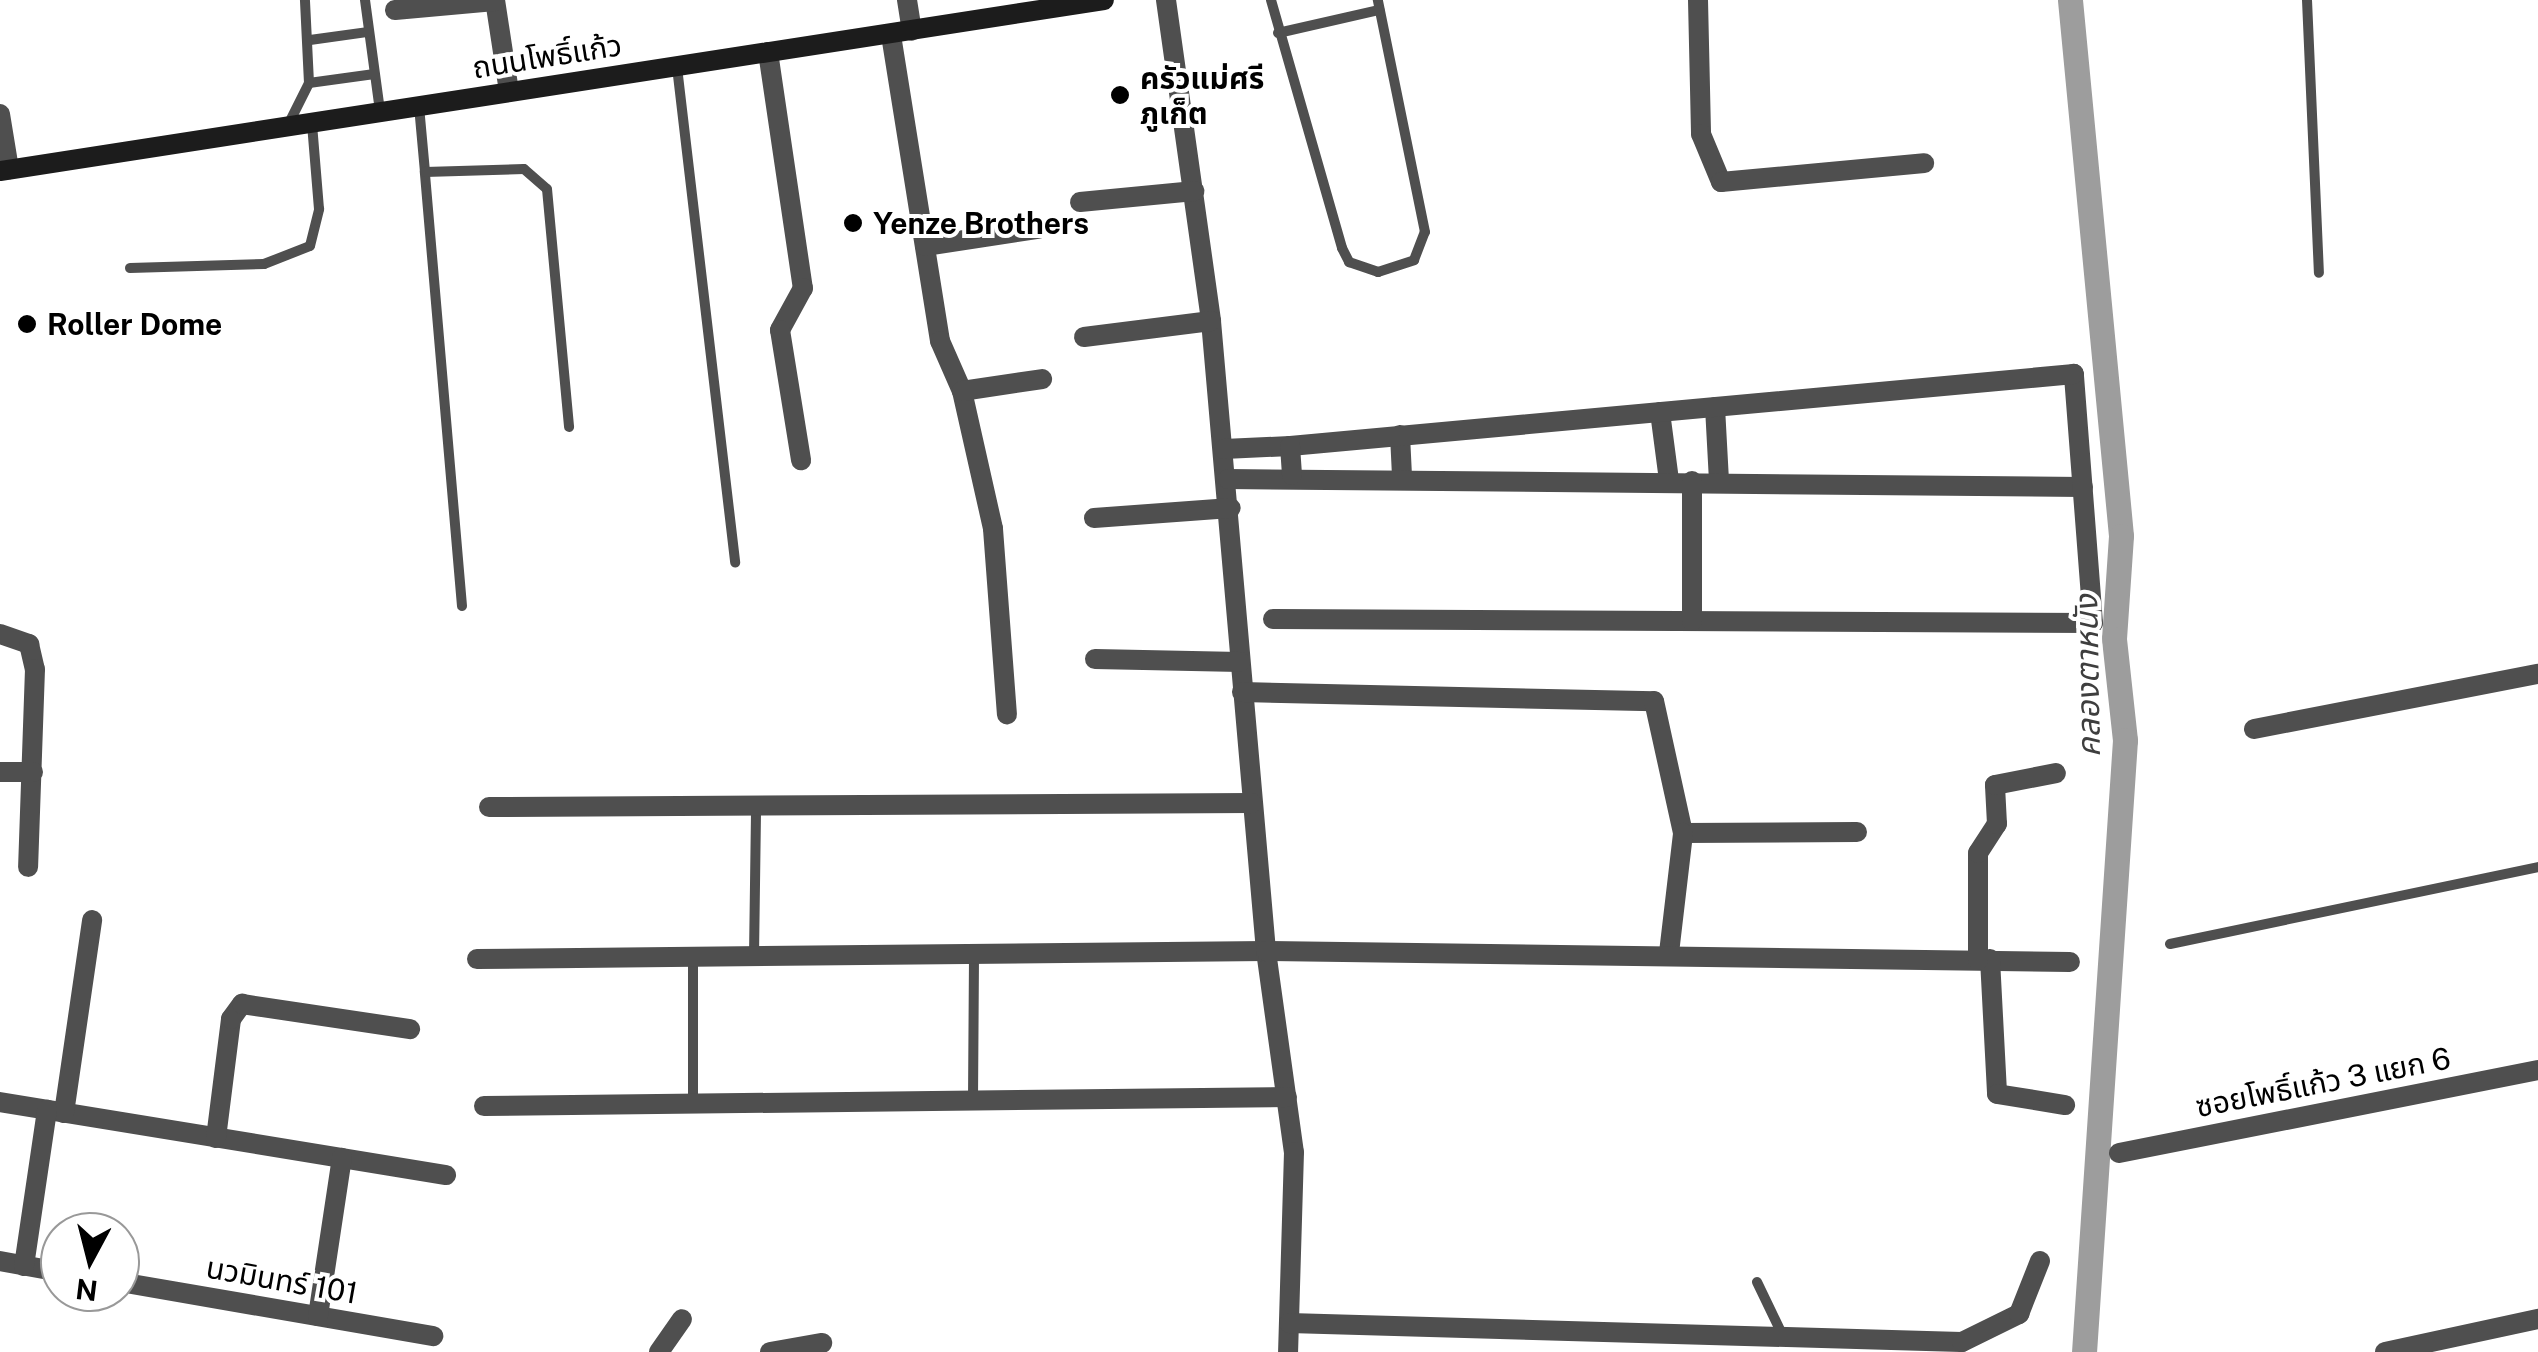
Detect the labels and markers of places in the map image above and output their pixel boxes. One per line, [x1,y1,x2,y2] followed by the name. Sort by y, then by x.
[1140,60,1264,130] place label: ครัวแม่ศรี ภูเก็ต
[1109,84,1131,106] marker: ครัวแม่ศรี ภูเก็ต
[873,205,1089,241] place label: Yenze Brothers
[842,212,864,234] marker: Yenze Brothers
[47,306,222,342] place label: Roller Dome
[16,313,38,335] marker: Roller Dome

